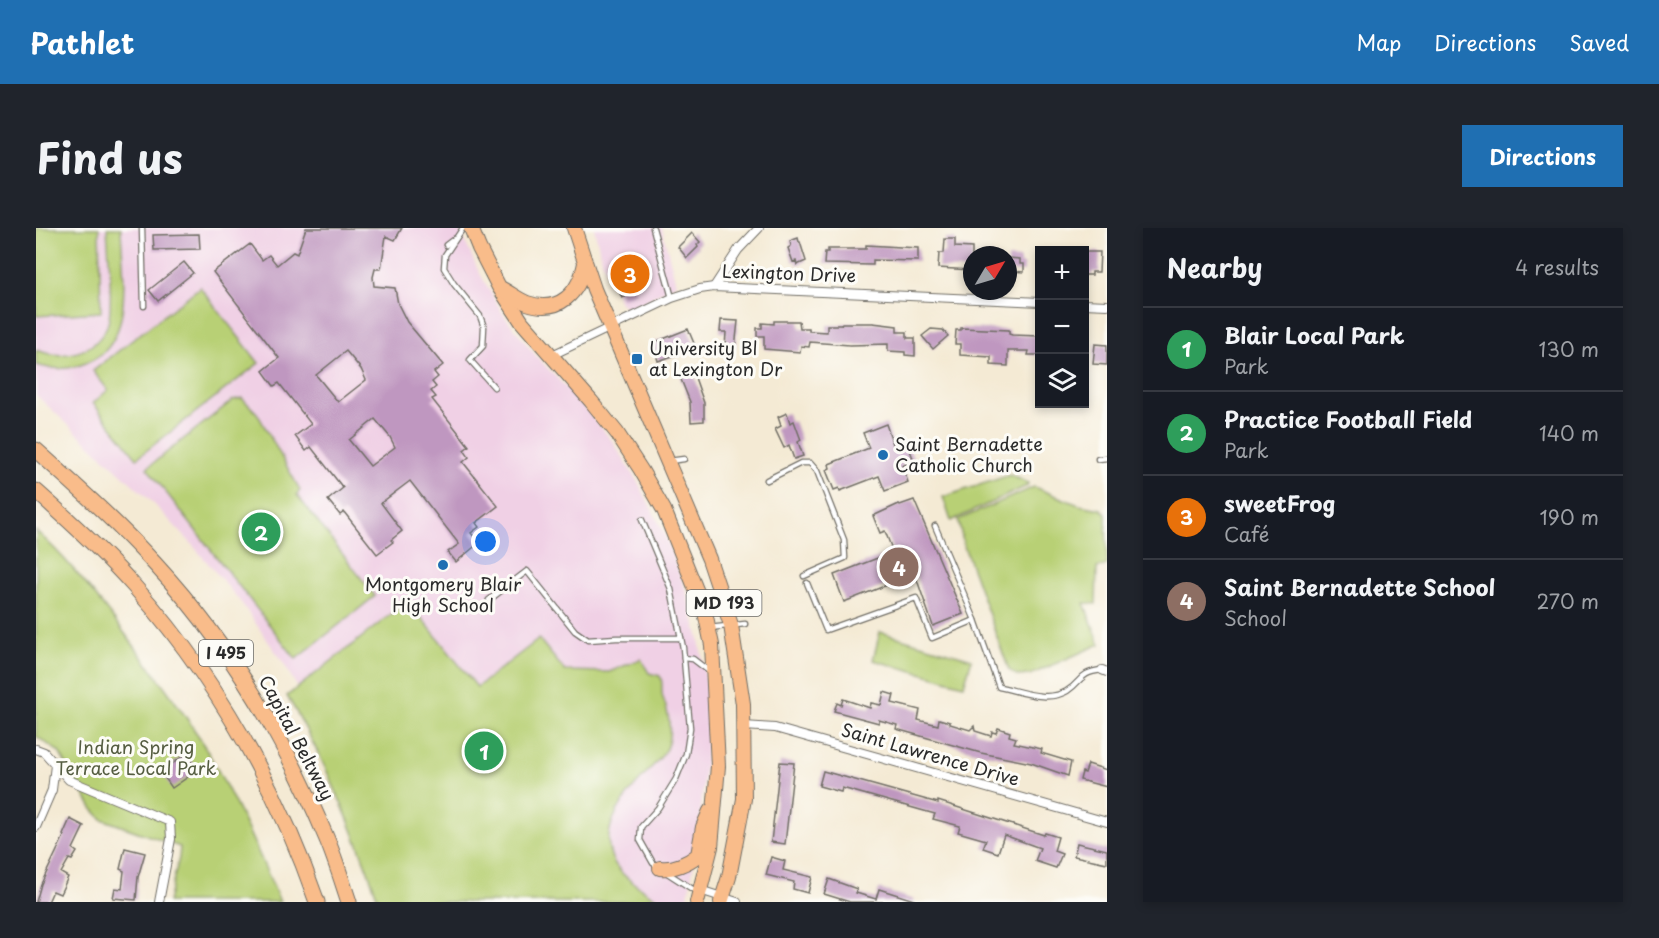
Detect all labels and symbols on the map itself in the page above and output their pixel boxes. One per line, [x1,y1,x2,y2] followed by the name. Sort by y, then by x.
[963,246,1017,300] north arrow
[610,252,650,296] pin: 3
[722,257,856,288] street label: Lexington Drive
[649,334,783,382] place label: University Bl at Lexington Dr
[630,352,644,366] marker: University Bl at Lexington Dr
[895,430,1043,478] place label: Saint Bernadette Catholic Church
[876,448,890,462] marker: Saint Bernadette Catholic Church
[242,510,280,554] pin: 2
[471,527,500,556] your location
[880,544,918,590] pin: 4
[436,558,450,572] marker: Montgomery Blair High School
[365,570,522,618] place label: Montgomery Blair High School
[686,590,762,616] road number: MD 193
[199,640,253,666] road number: I 495
[253,670,342,805] street label: Capital Beltway
[838,715,1023,792] street label: Saint Lawrence Drive
[464,728,504,774] pin: 1
[56,733,216,781] park label: Indian Spring Terrace Local Park

